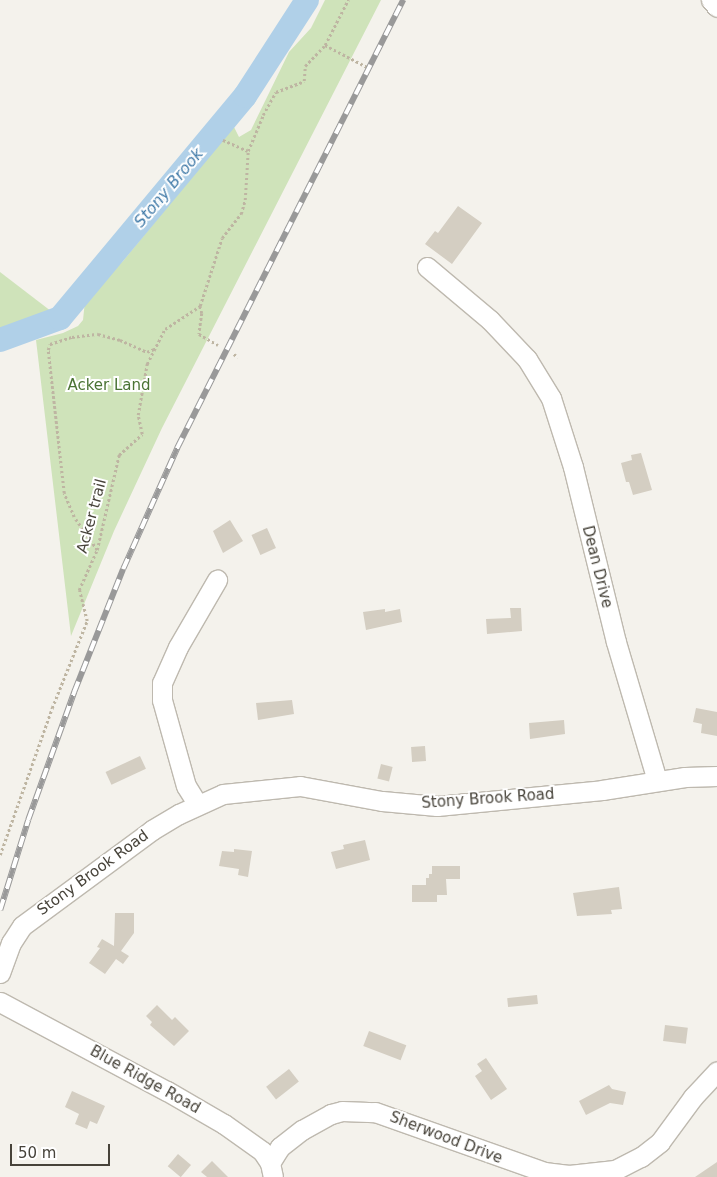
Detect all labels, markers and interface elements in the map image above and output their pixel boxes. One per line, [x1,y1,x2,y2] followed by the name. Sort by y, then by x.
[130,145,208,231] water label: Stony Brook
[67,377,151,395] park label: Acker Land
[73,477,111,555] street label: Acker trail
[578,524,616,610] street label: Dean Drive
[421,785,555,813] street label: Stony Brook Road
[34,827,152,919] street label: Stony Brook Road
[87,1042,203,1118] street label: Blue Ridge Road
[387,1108,505,1168] street label: Sherwood Drive
[12,1134,112,1166] scale bar
[18,1144,56,1162] text: 50 m

